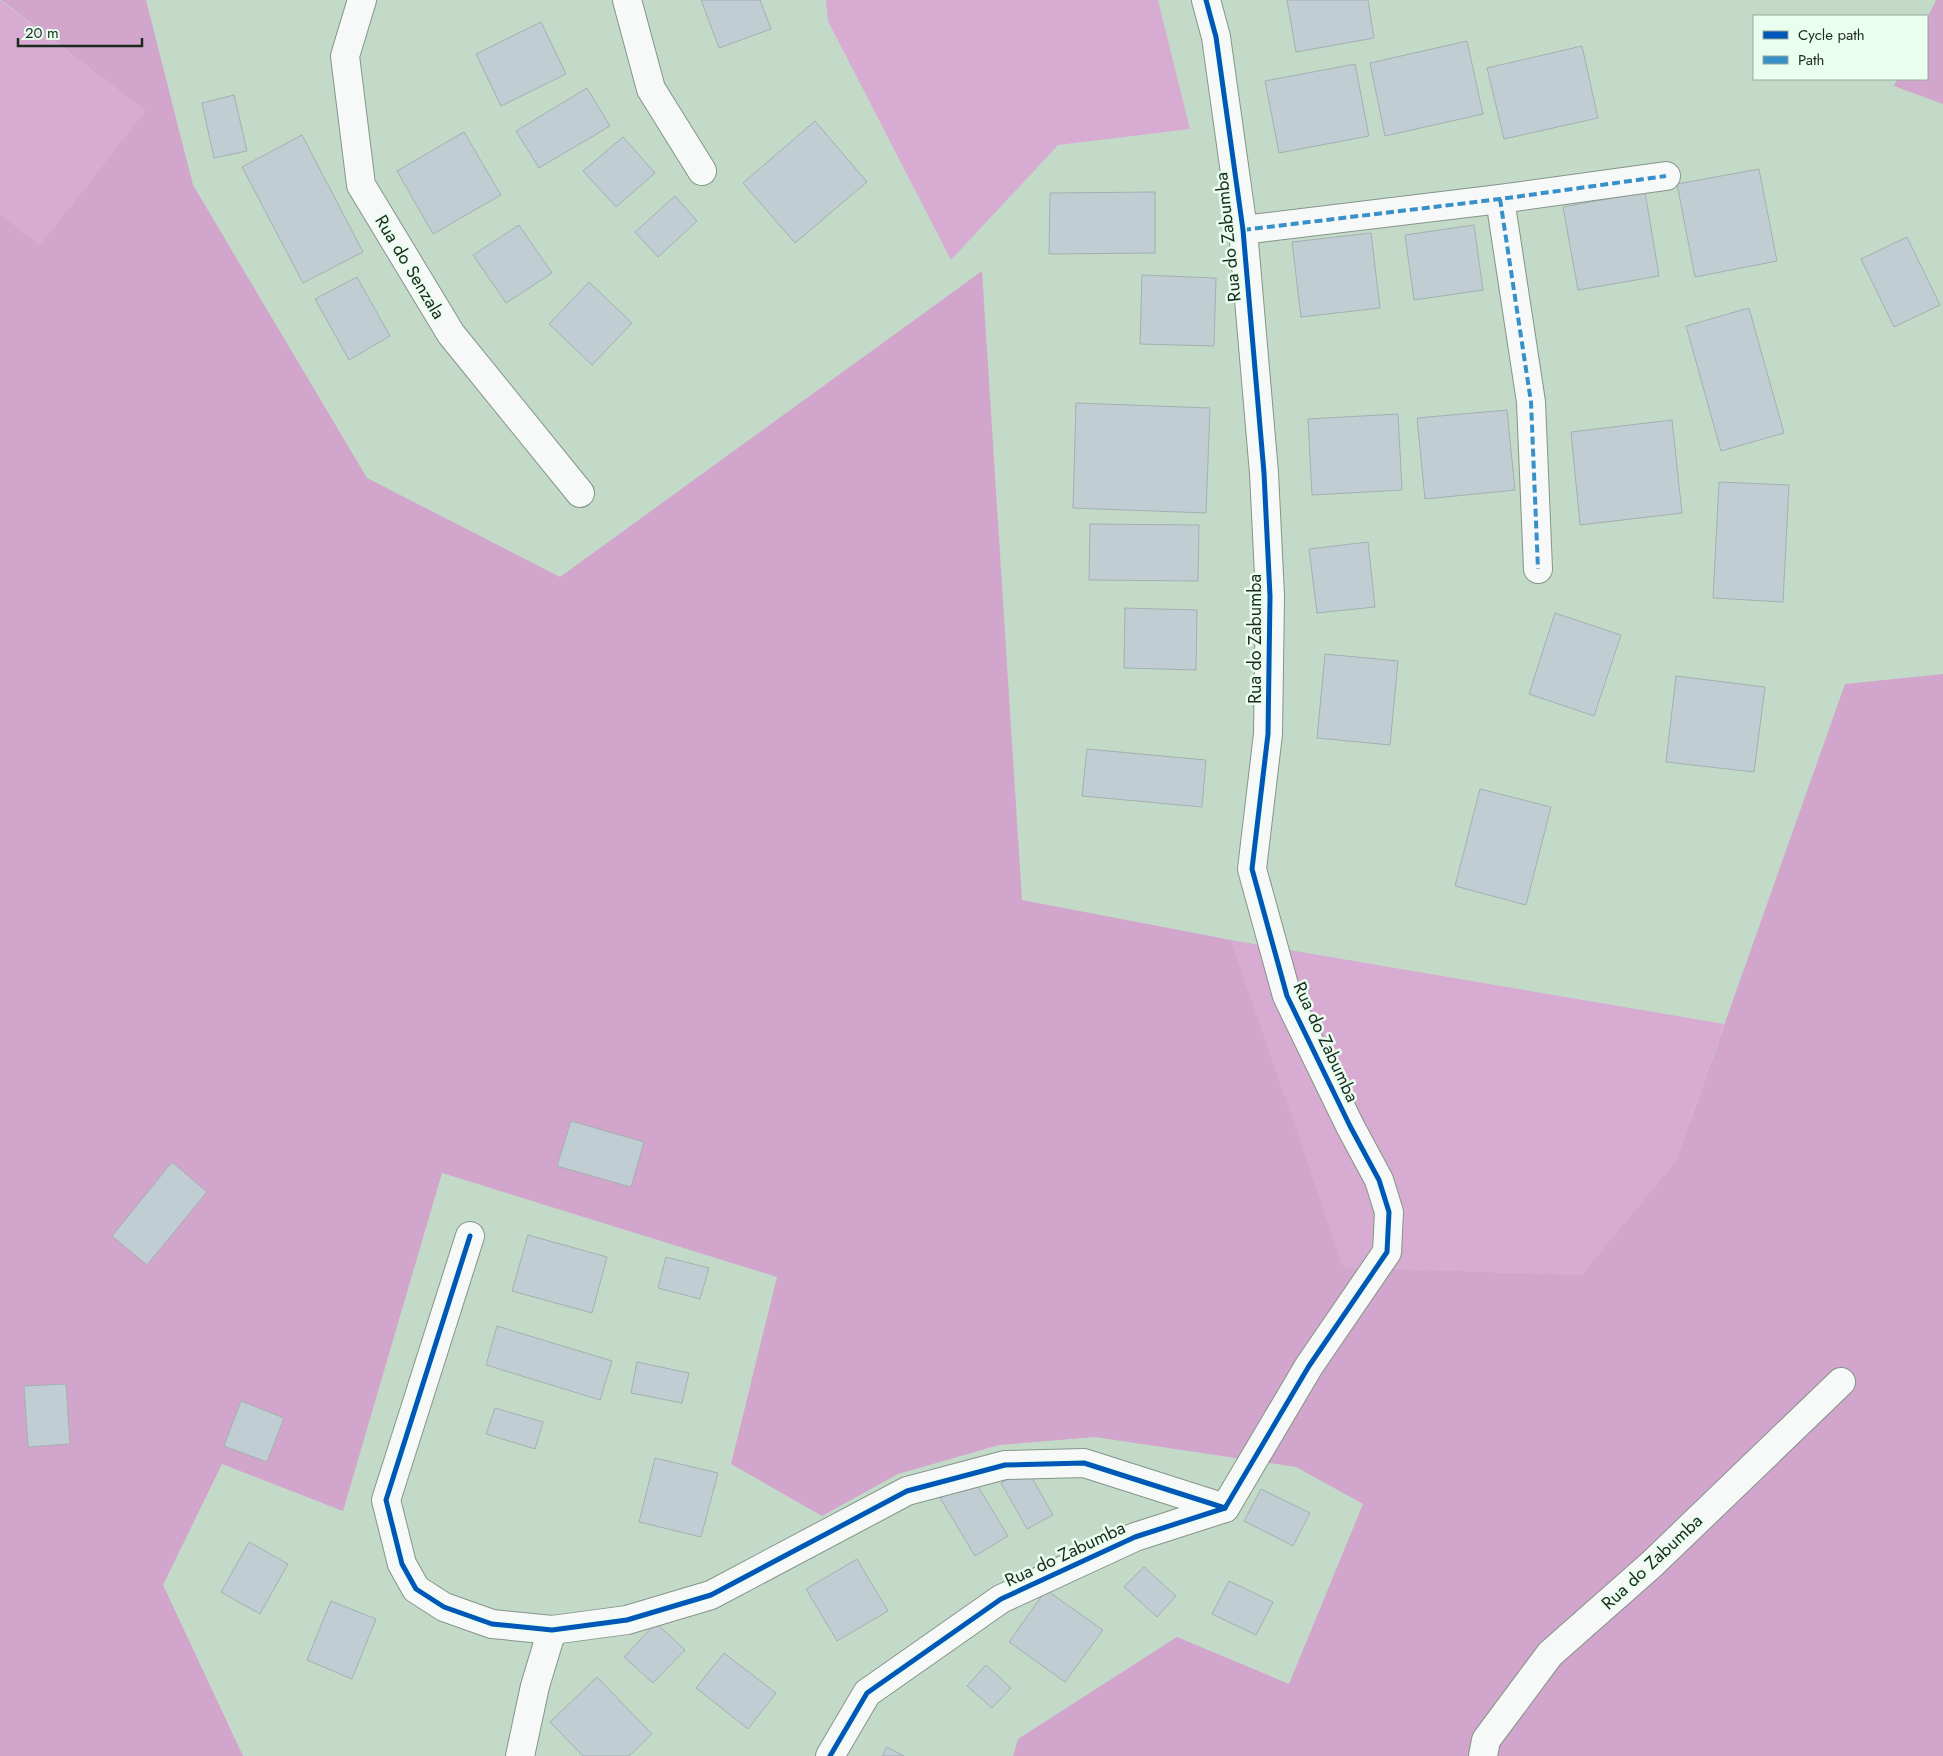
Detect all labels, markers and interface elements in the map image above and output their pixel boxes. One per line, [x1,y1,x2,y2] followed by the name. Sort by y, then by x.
[18,15,141,47] scale bar
[1753,15,1928,80] legend
[25,22,59,44] text: 20 m
[1798,24,1865,46] text: Cycle path
[1798,49,1824,71] text: Path
[1208,171,1248,303] street label: Rua do Zabumba
[369,210,451,324] street label: Rua do Senzala
[1242,574,1268,704] street label: Rua do Zabumba
[1287,977,1365,1107] street label: Rua do Zabumba
[1596,1508,1708,1616] street label: Rua do Zabumba
[1000,1515,1130,1593] street label: Rua do Zabumba

